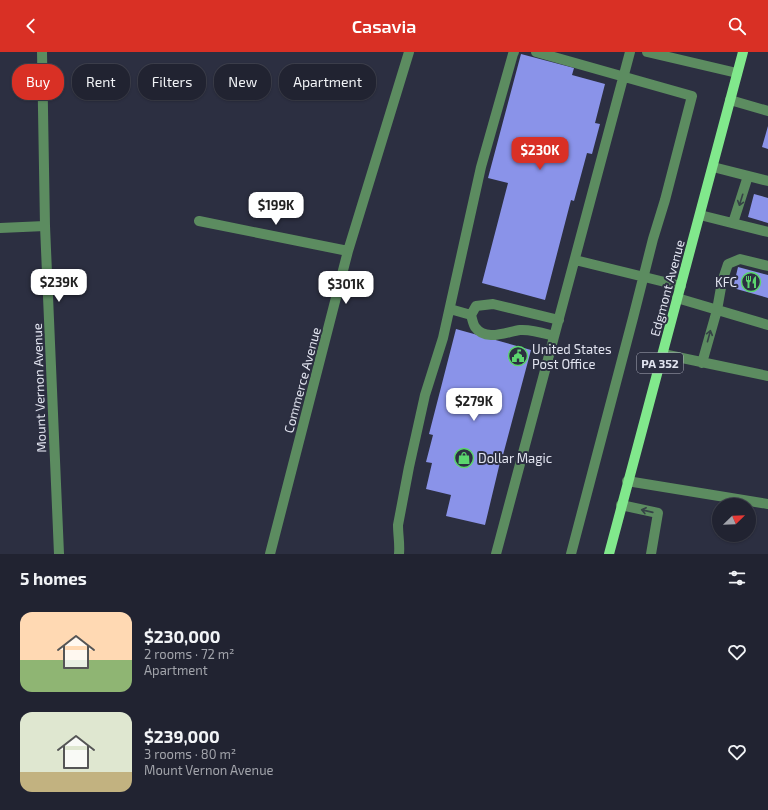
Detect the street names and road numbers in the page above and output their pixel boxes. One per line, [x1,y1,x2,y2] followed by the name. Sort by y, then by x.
[646,238,688,338] street label: Edgmont Avenue
[29,323,49,453] street label: Mount Vernon Avenue
[280,325,324,435] street label: Commerce Avenue
[637,353,683,373] road number: PA 352

